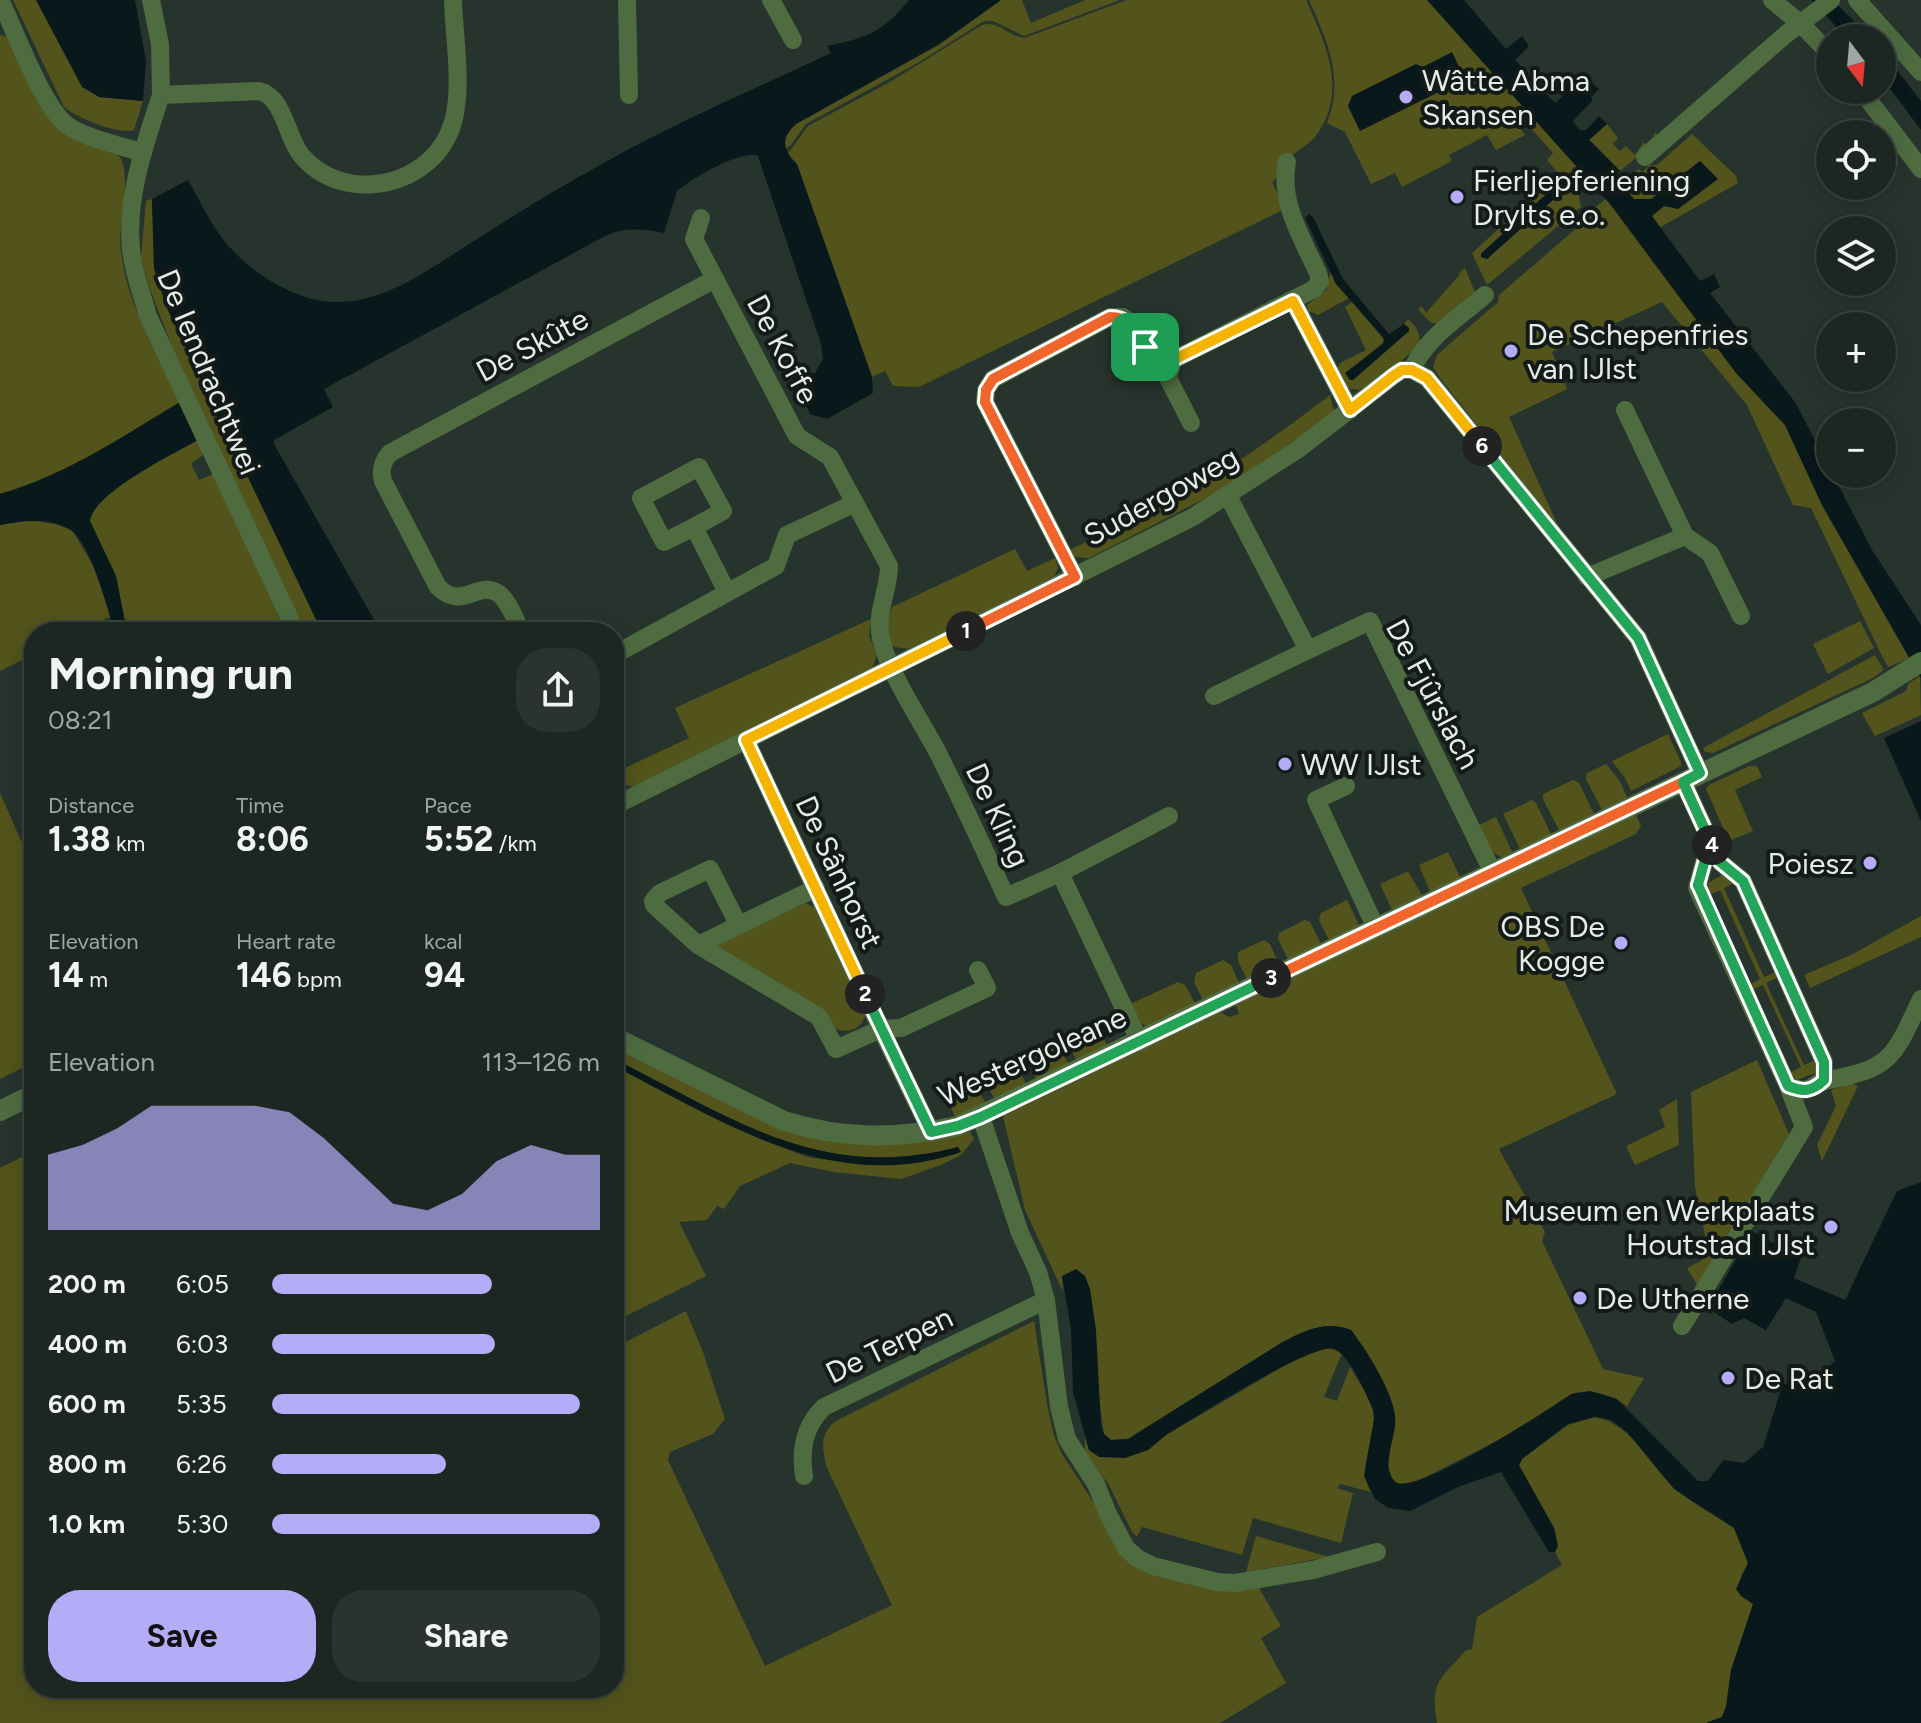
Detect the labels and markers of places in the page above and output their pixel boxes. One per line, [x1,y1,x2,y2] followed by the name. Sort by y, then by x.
[1422,62,1590,133] place label: Wâtte Abma Skansen
[1397,88,1415,106] marker: Wâtte Abma Skansen
[1473,162,1690,233] place label: Fierljepferiening Drylts e.o.
[1448,188,1466,206] marker: Fierljepferiening Drylts e.o.
[1111,313,1179,381] pin
[1527,316,1749,387] place label: De Schepenfries van IJlst
[1502,342,1520,360] marker: De Schepenfries van IJlst
[1462,426,1502,466] pin: 6
[946,611,986,651] pin: 1
[1301,746,1422,783] place label: WW IJlst
[1276,755,1294,773] marker: WW IJlst
[1692,825,1732,865] pin: 4
[1767,845,1854,882] place label: Poiesz
[1861,854,1879,872] marker: Poiesz
[1501,908,1605,979] place label: OBS De Kogge
[1612,934,1630,952] marker: OBS De Kogge
[1251,958,1291,998] pin: 3
[845,974,885,1014] pin: 2
[1503,1192,1815,1263] place label: Museum en Werkplaats Houtstad IJlst
[1822,1218,1840,1236] marker: Museum en Werkplaats Houtstad IJlst
[1596,1280,1749,1317] place label: De Utherne
[1571,1289,1589,1307] marker: De Utherne
[1744,1360,1834,1397] place label: De Rat
[1719,1369,1737,1387] marker: De Rat

